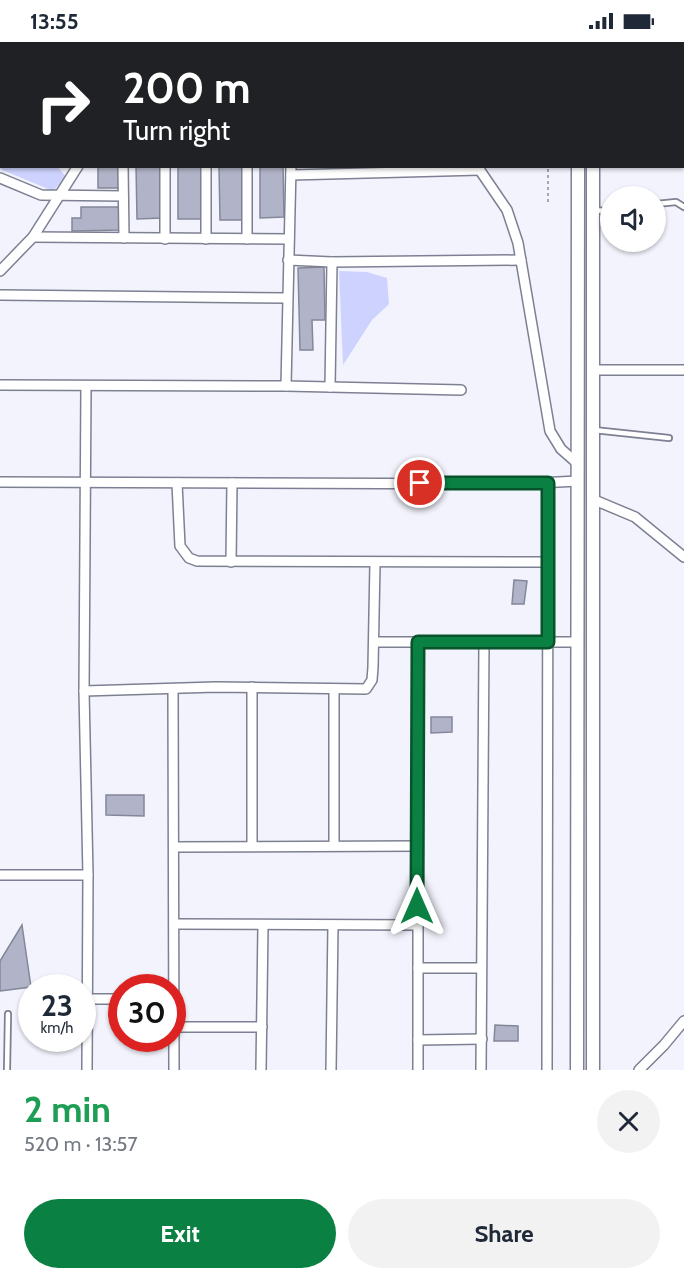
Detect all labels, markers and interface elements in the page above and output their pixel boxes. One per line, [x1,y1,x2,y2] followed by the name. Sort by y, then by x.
[30,8,79,35] text: 13:55
[123,62,250,114] text: 200 m
[24,66,102,144] icon: right
[123,114,230,147] text: Turn right
[600,186,666,252] map controls
[600,186,666,252] button: sound
[394,457,445,508] pin
[403,466,436,499] icon: arrive
[385,874,449,938] position arrow
[108,974,186,1052] speed limit sign: 30
[41,987,73,1024] text: 23
[41,1019,73,1037] text: km/h
[24,1087,111,1131] text: 2 min
[597,1090,660,1153] button: close
[24,1132,137,1156] text: 520 m · 13:57
[24,1199,336,1268] button: Exit
[348,1199,660,1268] button: Share

